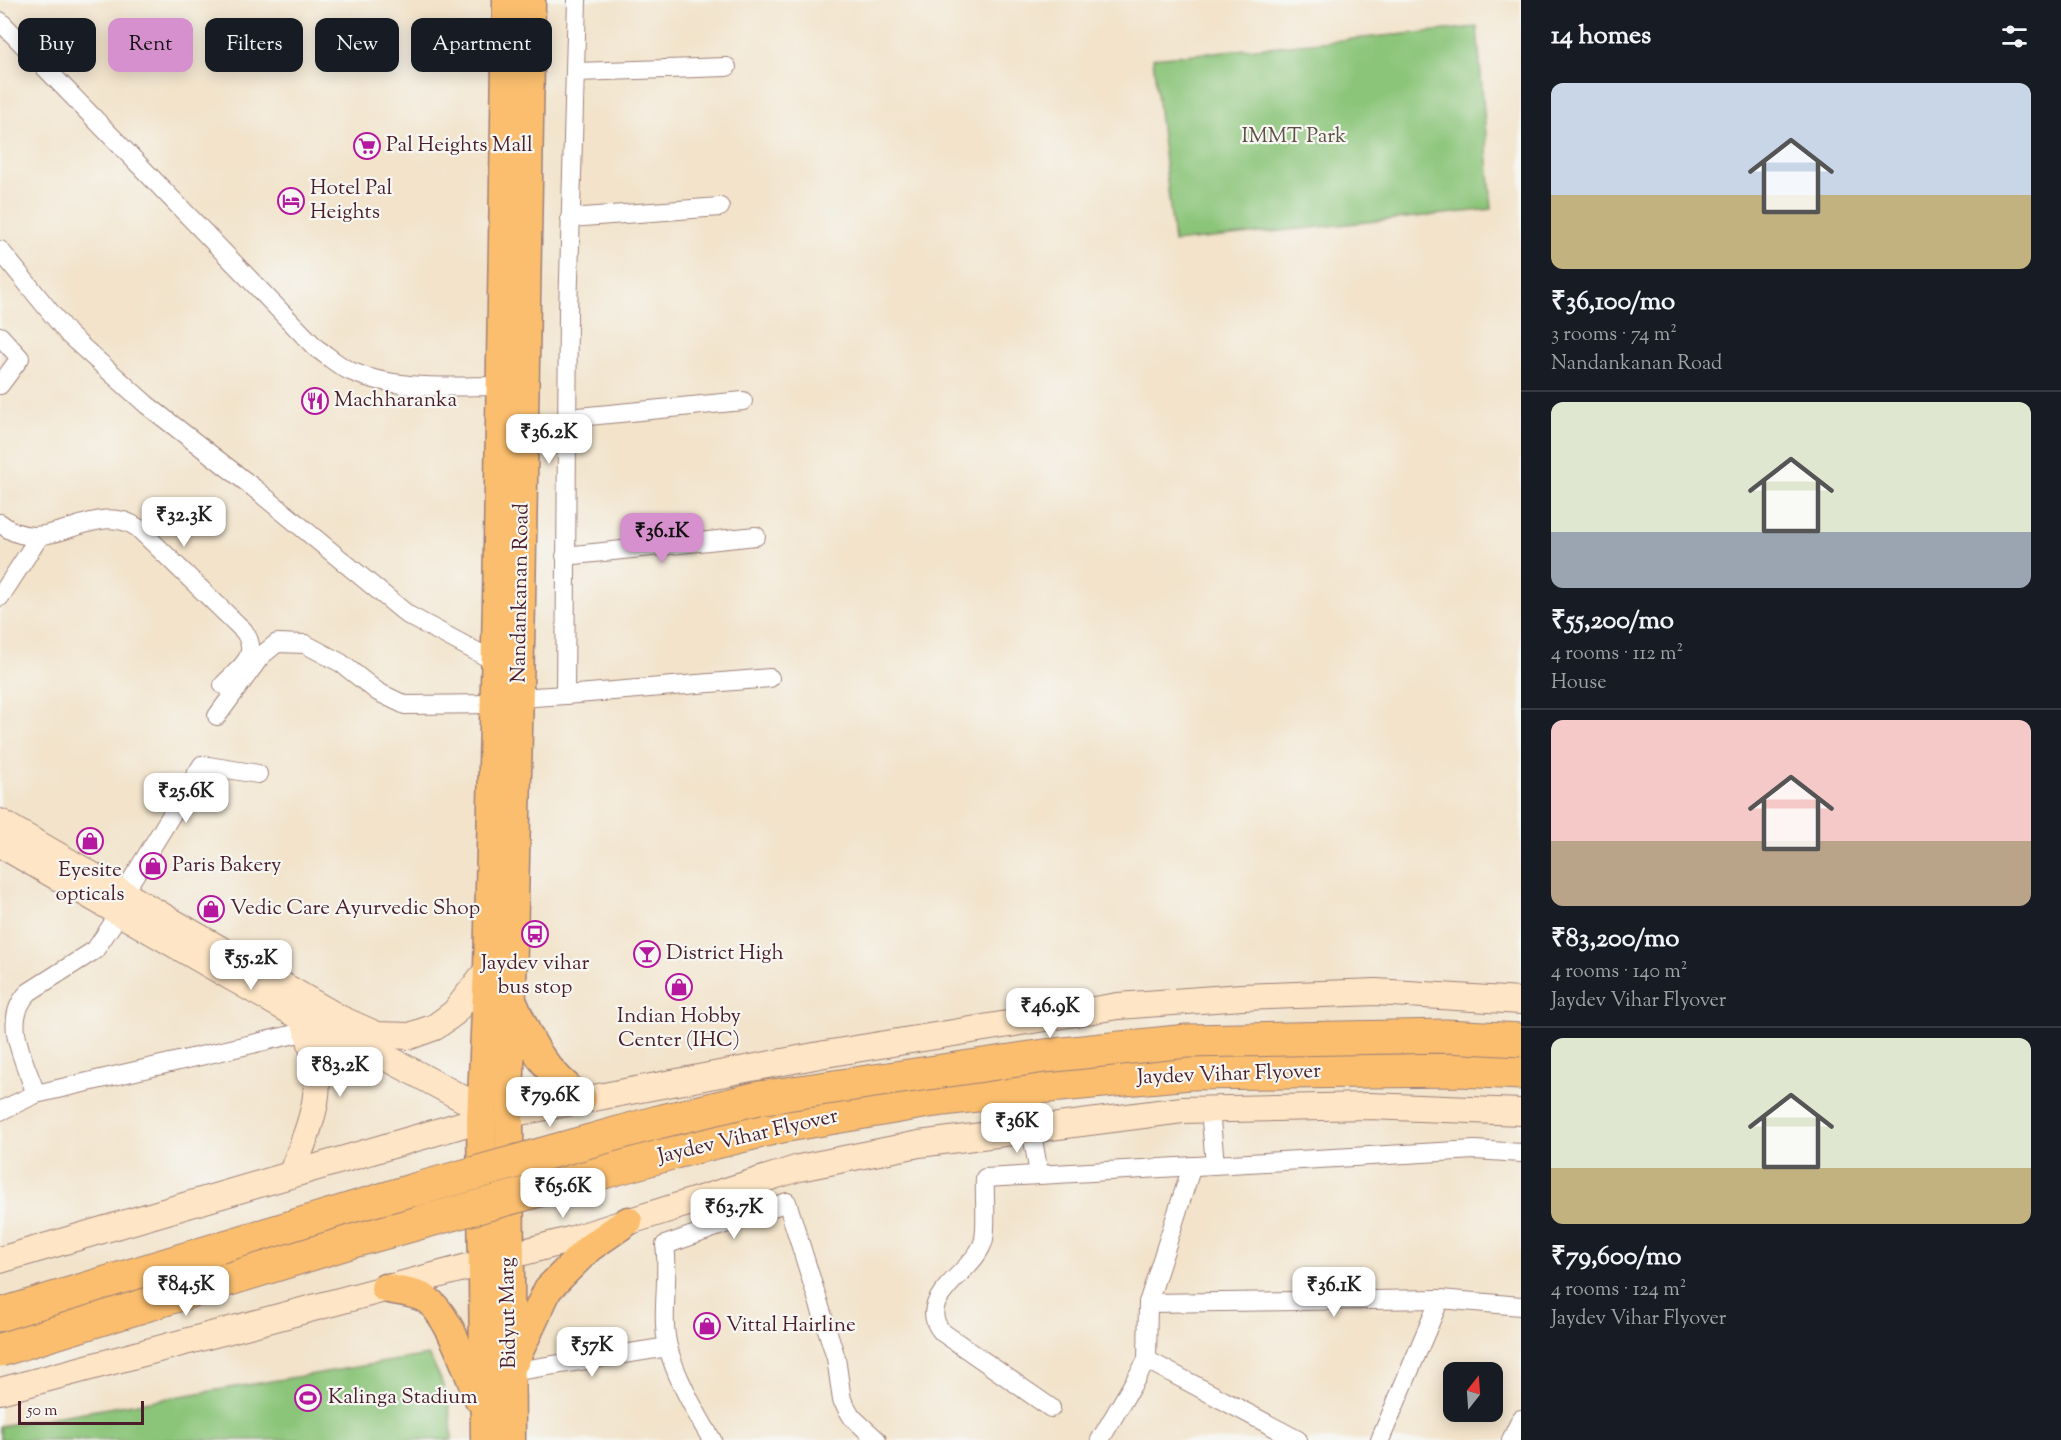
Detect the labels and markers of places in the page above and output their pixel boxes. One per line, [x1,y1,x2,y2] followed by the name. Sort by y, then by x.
[352,131,382,161] supermarket icon: Pal Heights Mall
[386,131,533,161] place label: Pal Heights Mall
[310,174,392,228] place label: Hotel Pal Heights
[276,186,306,216] hotel icon: Hotel Pal Heights
[300,386,330,416] restaurant icon: Machharanka
[334,386,458,416] place label: Machharanka
[500,414,598,465] pin: ₹36.2K
[135,497,233,548] pin: ₹32.3K
[613,513,711,564] pin: ₹36.1K
[137,773,235,824] pin: ₹25.6K
[75,826,105,856] shop icon: Eyesite opticals
[138,851,168,881] shop icon: Paris Bakery
[172,851,282,881] place label: Paris Bakery
[55,856,125,910] place label: Eyesite opticals
[196,894,226,924] shop icon: Vedic Care Ayurvedic Shop
[230,894,480,924] place label: Vedic Care Ayurvedic Shop
[520,919,550,949] bus stop icon: Jaydev vihar bus stop
[632,939,662,969] bar icon: District High
[666,939,784,969] place label: District High
[202,940,300,991] pin: ₹55.2K
[480,949,589,1003] place label: Jaydev vihar bus stop
[664,972,694,1002] shop icon: Indian Hobby Center (IHC)
[1001,988,1099,1039] pin: ₹46.9K
[617,1002,742,1056] place label: Indian Hobby Center (IHC)
[291,1047,389,1098] pin: ₹83.2K
[501,1077,599,1128] pin: ₹79.6K
[981,1103,1053,1154] pin: ₹36K
[514,1168,612,1219] pin: ₹65.6K
[685,1189,783,1240] pin: ₹63.7K
[137,1266,235,1317] pin: ₹84.5K
[1285,1267,1383,1318] pin: ₹36.1K
[692,1311,722,1341] shop icon: Vittal Hairline
[726,1311,856,1341] place label: Vittal Hairline
[556,1327,628,1378] pin: ₹57K
[293,1383,323,1413] sports icon: Kalinga Stadium
[328,1383,478,1413] place label: Kalinga Stadium

